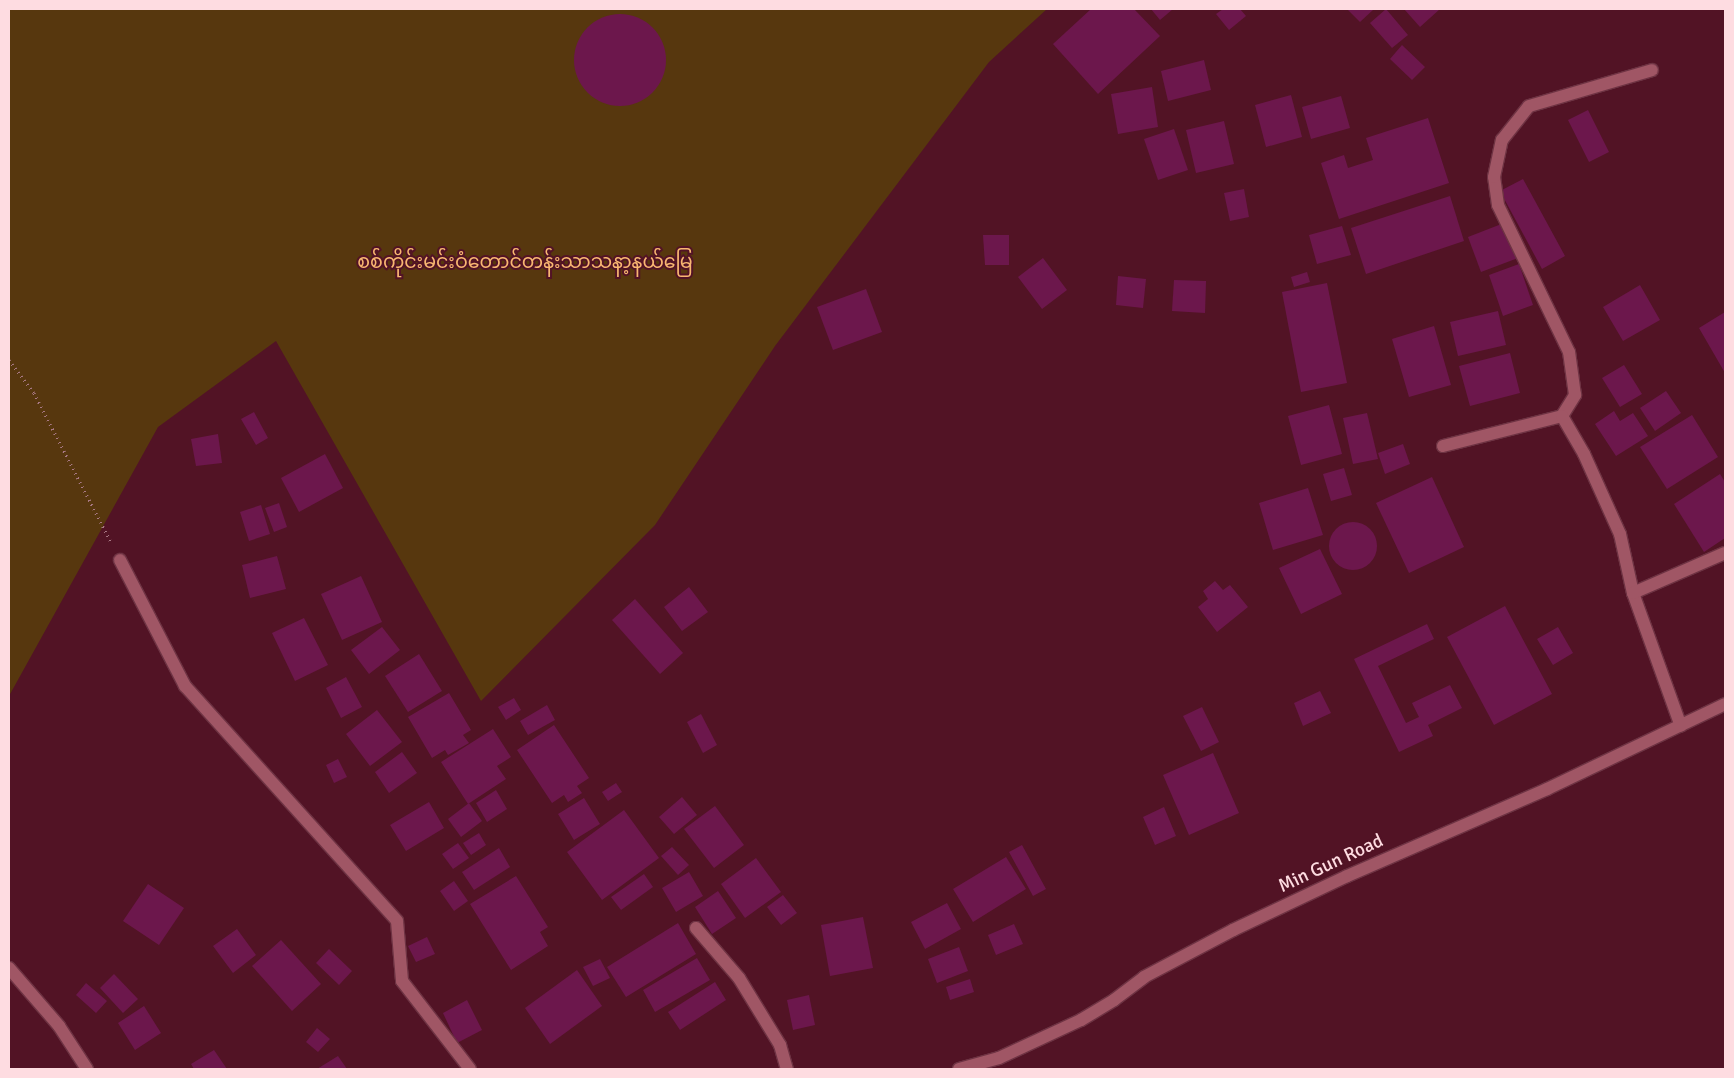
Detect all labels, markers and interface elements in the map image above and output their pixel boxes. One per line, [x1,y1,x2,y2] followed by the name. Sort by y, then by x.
[357,252,693,274] park label: စစ်ကိုင်းမင်းဝံတောင်တန်းသာသနာ့နယ်မြေ
[1275,830,1387,898] street label: Min Gun Road

